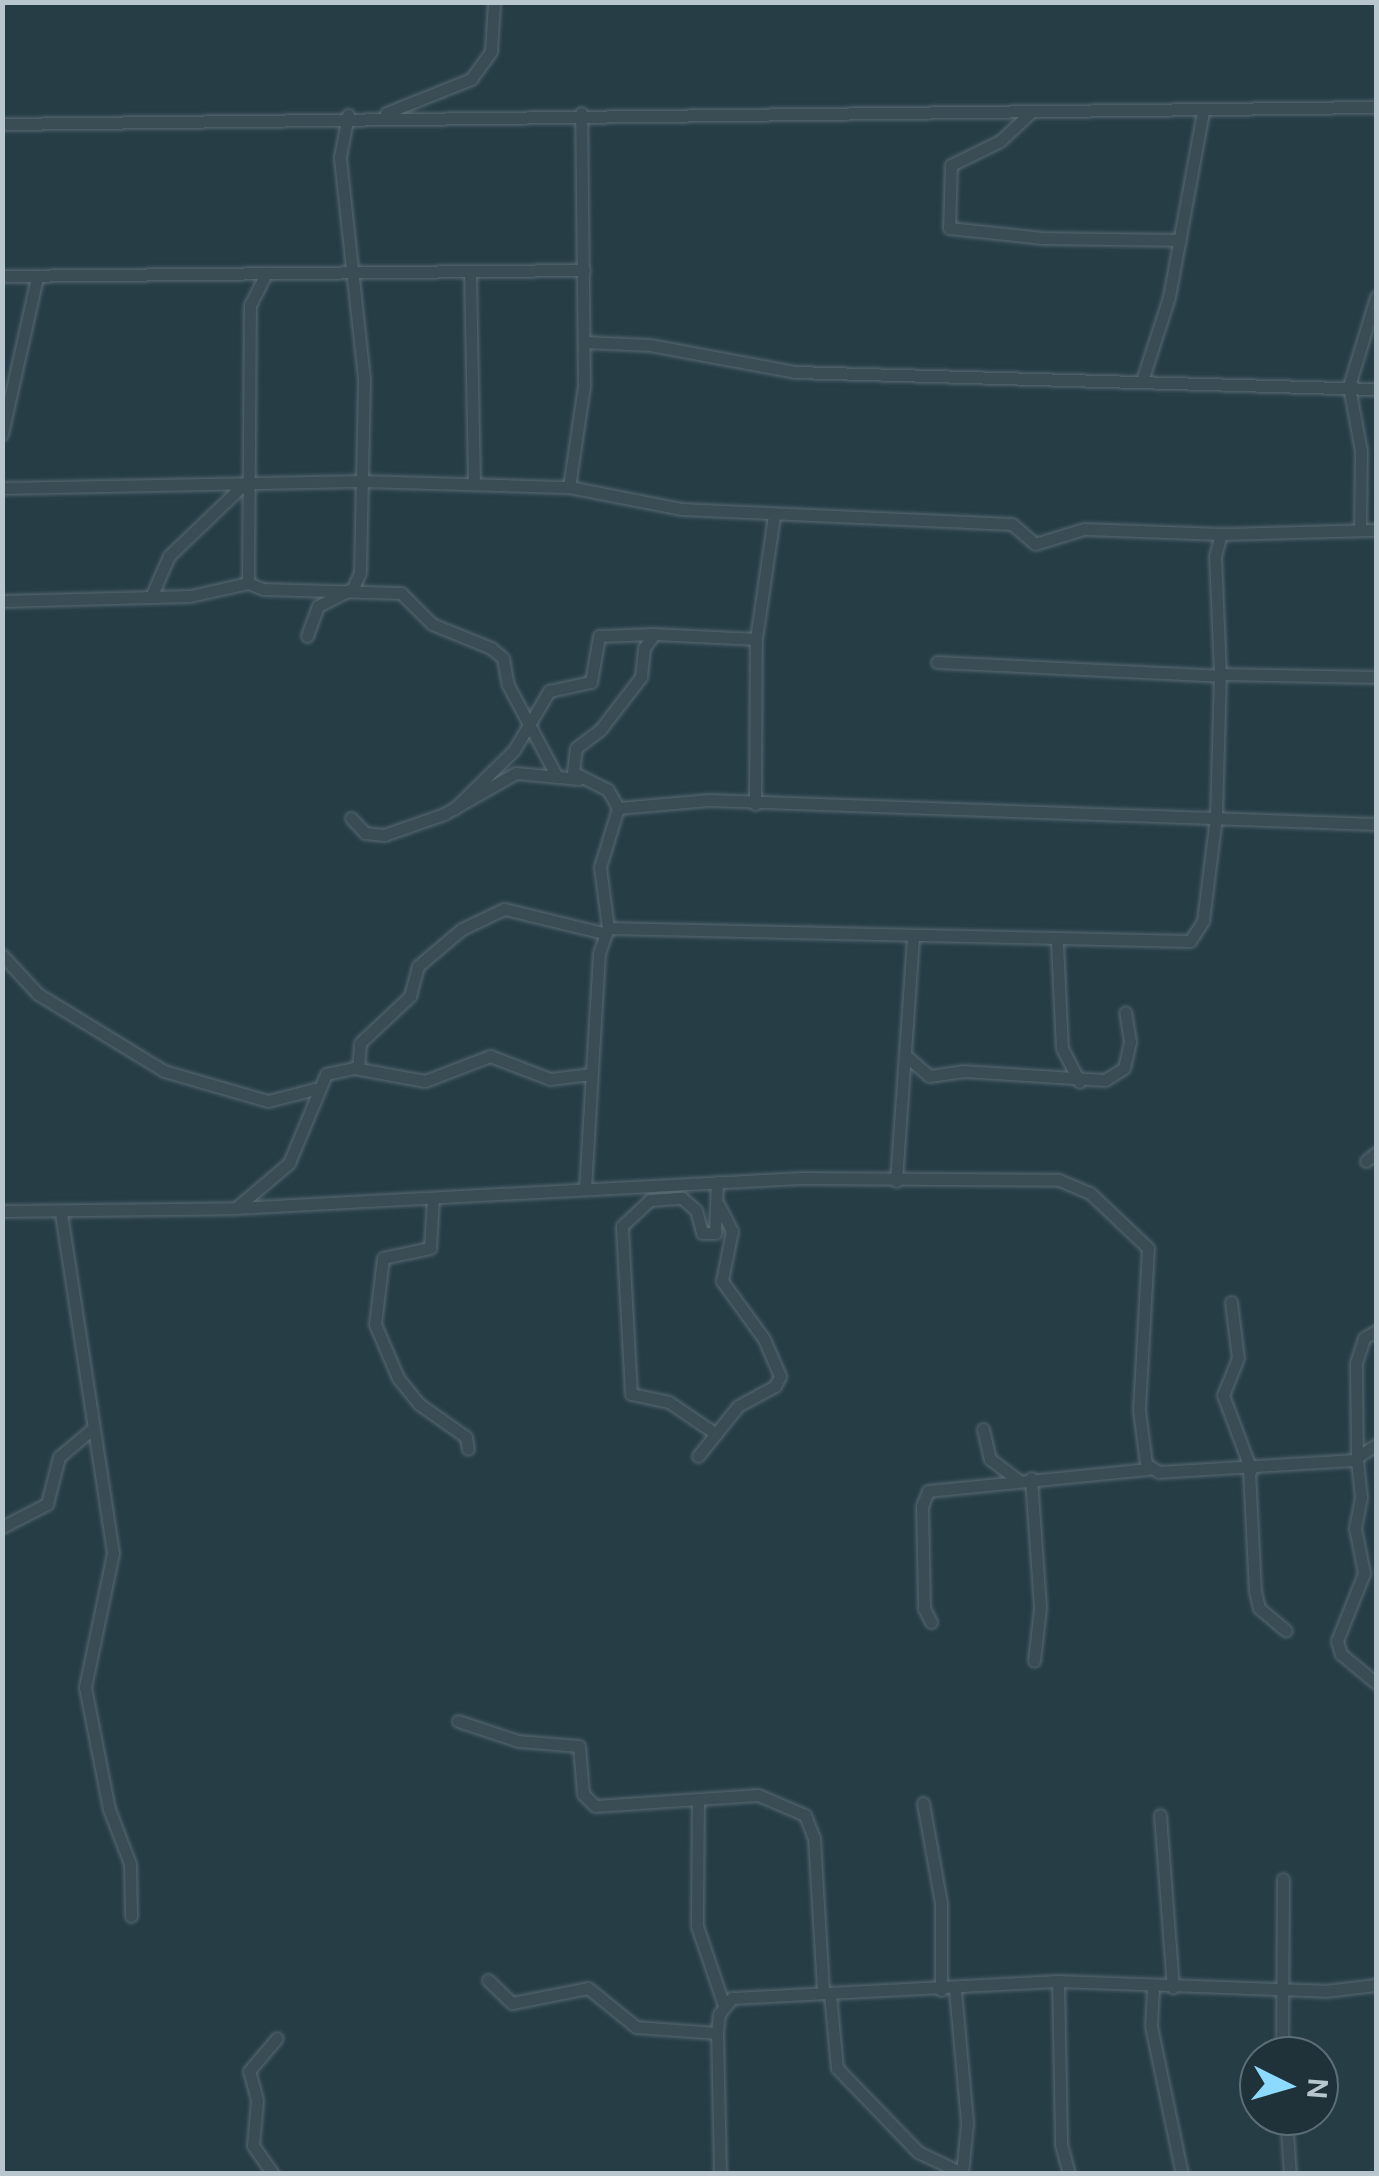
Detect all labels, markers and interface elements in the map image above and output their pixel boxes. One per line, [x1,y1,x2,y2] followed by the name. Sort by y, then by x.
[1239,2036,1339,2136] north arrow
[1298,2077,1337,2100] text: N

